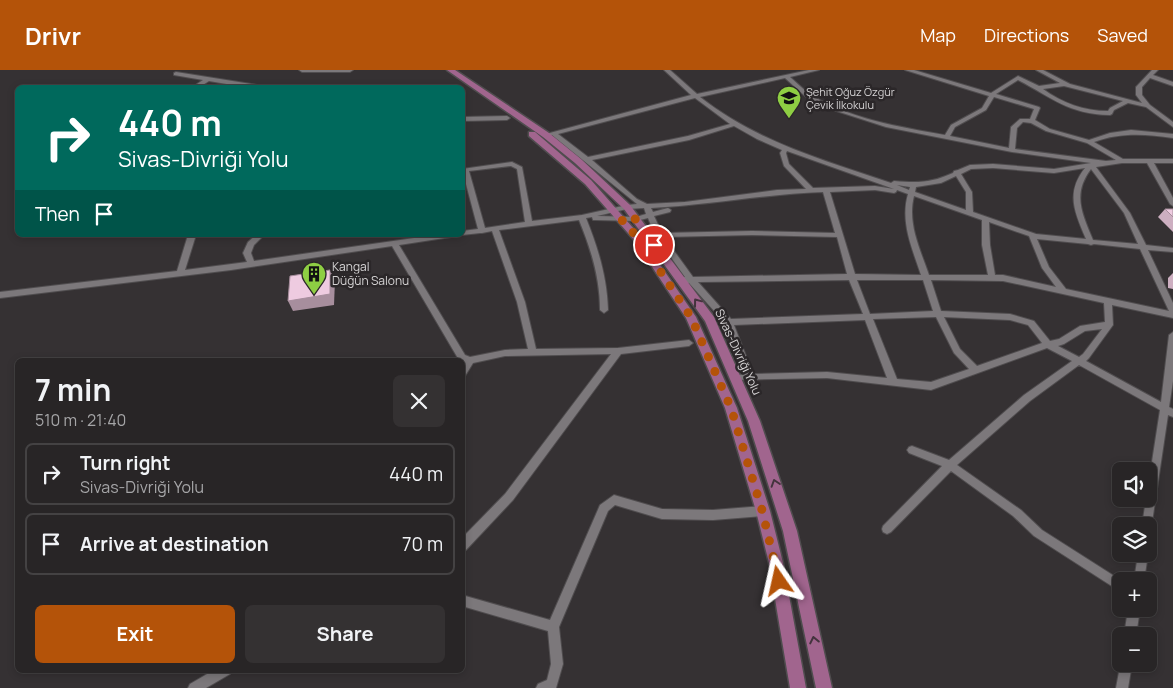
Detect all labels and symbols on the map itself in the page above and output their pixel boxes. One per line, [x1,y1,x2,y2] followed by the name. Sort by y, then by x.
[806,84,895,112] place label: Şehit Oğuz Özgür Çevik İlkokulu
[776,85,802,119] school or university icon: Şehit Oğuz Özgür Çevik İlkokulu
[633,224,675,266] pin
[332,258,409,289] place label: Kangal Düğün Salonu
[301,261,327,295] building icon: Kangal Düğün Salonu
[694,299,702,308] one-way arrow
[711,306,766,398] street label: Sivas-Divriği Yolu
[770,479,780,487] one-way arrow
[752,554,804,606] position arrow
[809,636,819,645] one-way arrow

